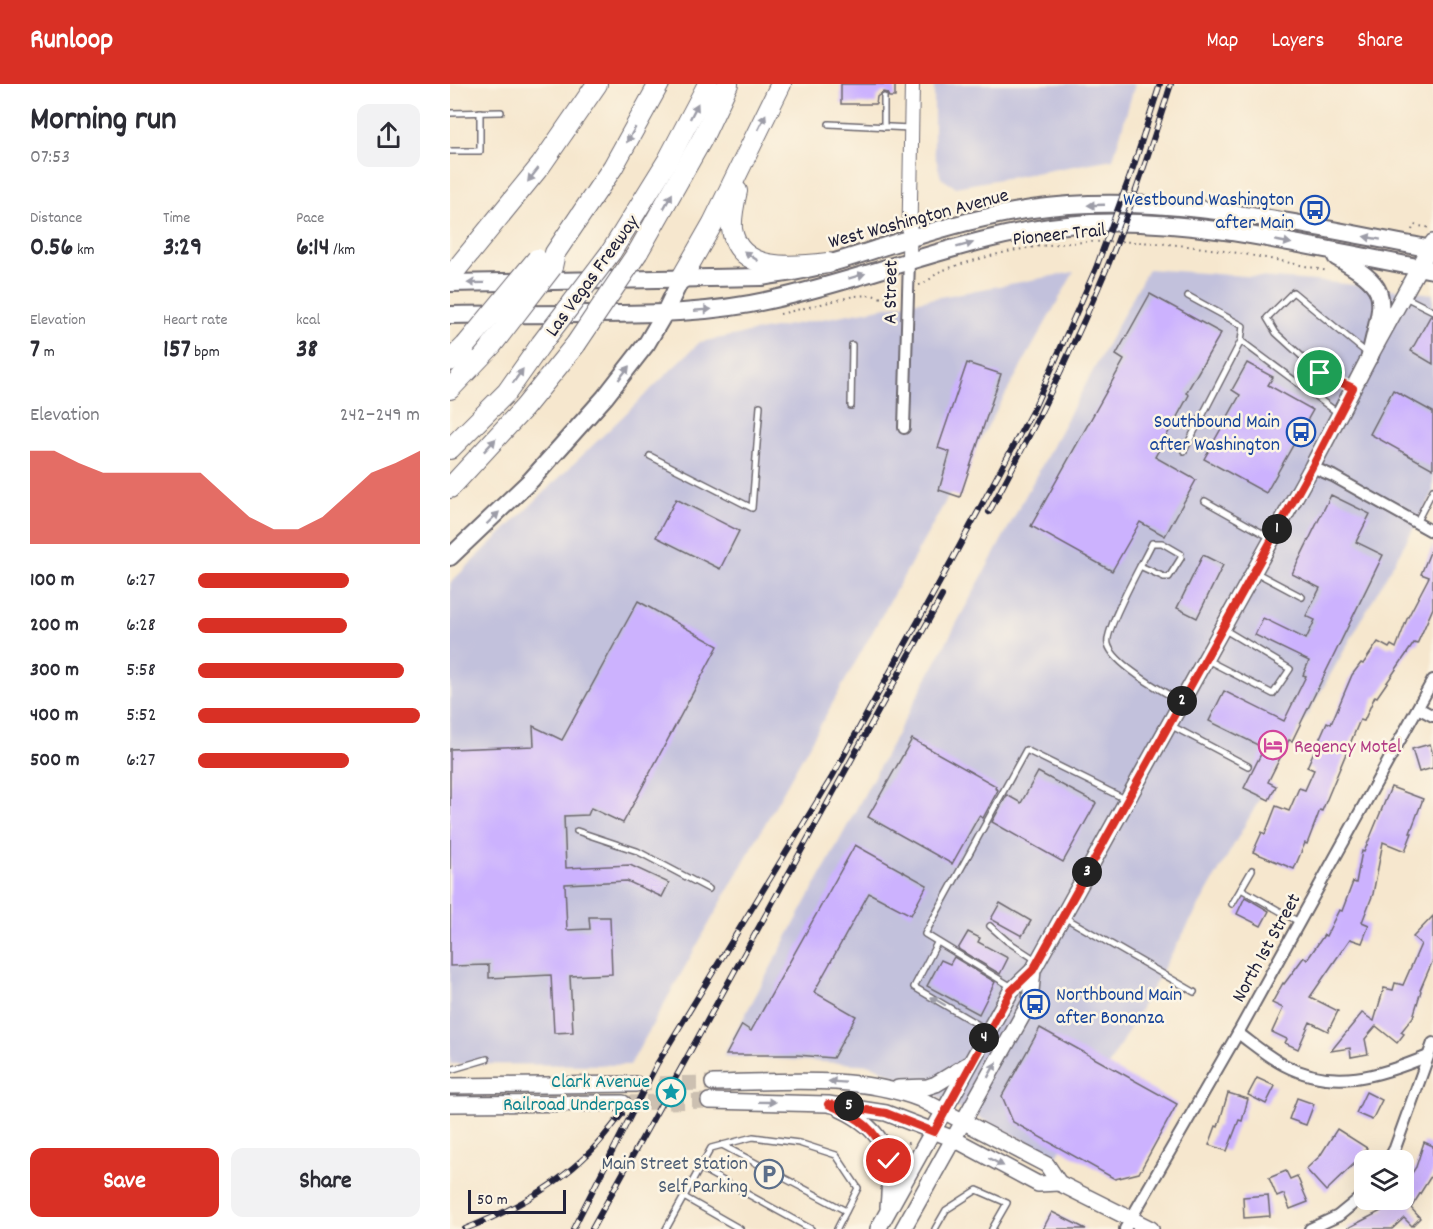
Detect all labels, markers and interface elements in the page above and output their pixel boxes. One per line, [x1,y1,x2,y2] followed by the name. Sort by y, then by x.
[30,22,113,62] text: Runloop
[1207,27,1238,57] text: Map
[1271,27,1324,57] text: Layers
[1357,27,1403,57] text: Share
[30,98,177,145] text: Morning run
[690,103,699,120] one-way arrow
[357,104,420,167] button: share
[758,113,767,130] one-way arrow
[626,127,636,144] one-way arrow
[30,144,70,172] text: 07:53
[526,167,539,183] one-way arrow
[826,182,1012,257] street label: West Washington Avenue
[1123,187,1294,238] place label: Westbound Washington after Main
[663,192,673,209] one-way arrow
[1299,194,1331,226] bus stop icon: Westbound Washington after Main
[1086,200,1105,209] one-way arrow
[30,207,82,230] text: Distance
[163,207,190,230] text: Time
[296,207,324,230] text: Pace
[540,209,648,343] street label: Las Vegas Freeway
[1011,217,1108,255] street label: Pioneer Trail
[30,230,73,267] text: 0.56
[163,230,202,267] text: 3:29
[296,230,330,267] text: 6:14
[1362,233,1381,242] one-way arrow
[1274,238,1293,247] one-way arrow
[73,239,94,262] text: km
[330,239,355,262] text: /km
[956,239,975,249] one-way arrow
[744,250,760,262] one-way arrow
[877,260,907,324] street label: A Street
[848,271,866,280] one-way arrow
[466,278,485,287] one-way arrow
[694,305,713,315] one-way arrow
[30,309,86,332] text: Elevation
[163,309,228,332] text: Heart rate
[296,309,320,332] text: kcal
[30,332,40,369] text: 7
[163,332,191,369] text: 157
[296,332,318,369] text: 38
[40,341,55,364] text: m
[191,341,220,364] text: bpm
[1294,347,1345,398] pin
[1303,356,1336,389] icon: arrive
[617,365,630,381] one-way arrow
[512,368,524,384] one-way arrow
[30,402,100,430] text: Elevation
[340,402,420,430] text: 242–249 m
[1150,409,1280,460] place label: Southbound Main after Washington
[1285,416,1317,448] bus stop icon: Southbound Main after Washington
[483,437,497,452] one-way arrow
[486,511,500,525] one-way arrow
[1262,514,1292,544] pin: 1
[1275,517,1279,540] text: 1
[30,567,75,595] text: 100 m
[126,567,156,595] text: 6:27
[30,612,79,640] text: 200 m
[126,612,156,640] text: 6:28
[30,657,79,685] text: 300 m
[126,657,156,685] text: 5:58
[1167,686,1197,716] pin: 2
[1179,689,1186,712] text: 2
[30,702,78,730] text: 400 m
[126,702,157,730] text: 5:52
[1257,729,1289,761] hotel icon: Regency Motel
[1294,734,1402,762] place label: Regency Motel
[30,747,79,775] text: 500 m
[126,747,156,775] text: 6:27
[1072,857,1102,887] pin: 3
[1083,860,1091,883] text: 3
[1226,889,1309,1008] street label: North 1st Street
[1056,982,1182,1033] place label: Northbound Main after Bonanza
[1019,988,1051,1020] bus stop icon: Northbound Main after Bonanza
[929,996,946,1006] one-way arrow
[969,1023,999,1053] pin: 4
[981,1026,987,1049] text: 4
[987,1062,997,1079] one-way arrow
[503,1069,650,1120] place label: Clark Avenue Railroad Underpass
[655,1076,687,1108] place icon: Clark Avenue Railroad Underpass
[827,1077,846,1086] one-way arrow
[834,1091,864,1121] pin: 5
[845,1094,853,1117] text: 5
[758,1097,777,1107] one-way arrow
[863,1135,914,1186] pin
[872,1144,905,1177] icon: check
[30,1148,219,1217] button: Save
[231,1148,420,1217] button: Share
[1354,1150,1414,1210] map controls
[1354,1150,1414,1210] button: layers
[601,1151,748,1202] place label: Main Street Station Self Parking
[988,1157,1005,1167] one-way arrow
[753,1158,785,1190] parking icon: Main Street Station Self Parking
[468,1187,566,1214] scale bar
[477,1189,508,1212] text: 50 m

